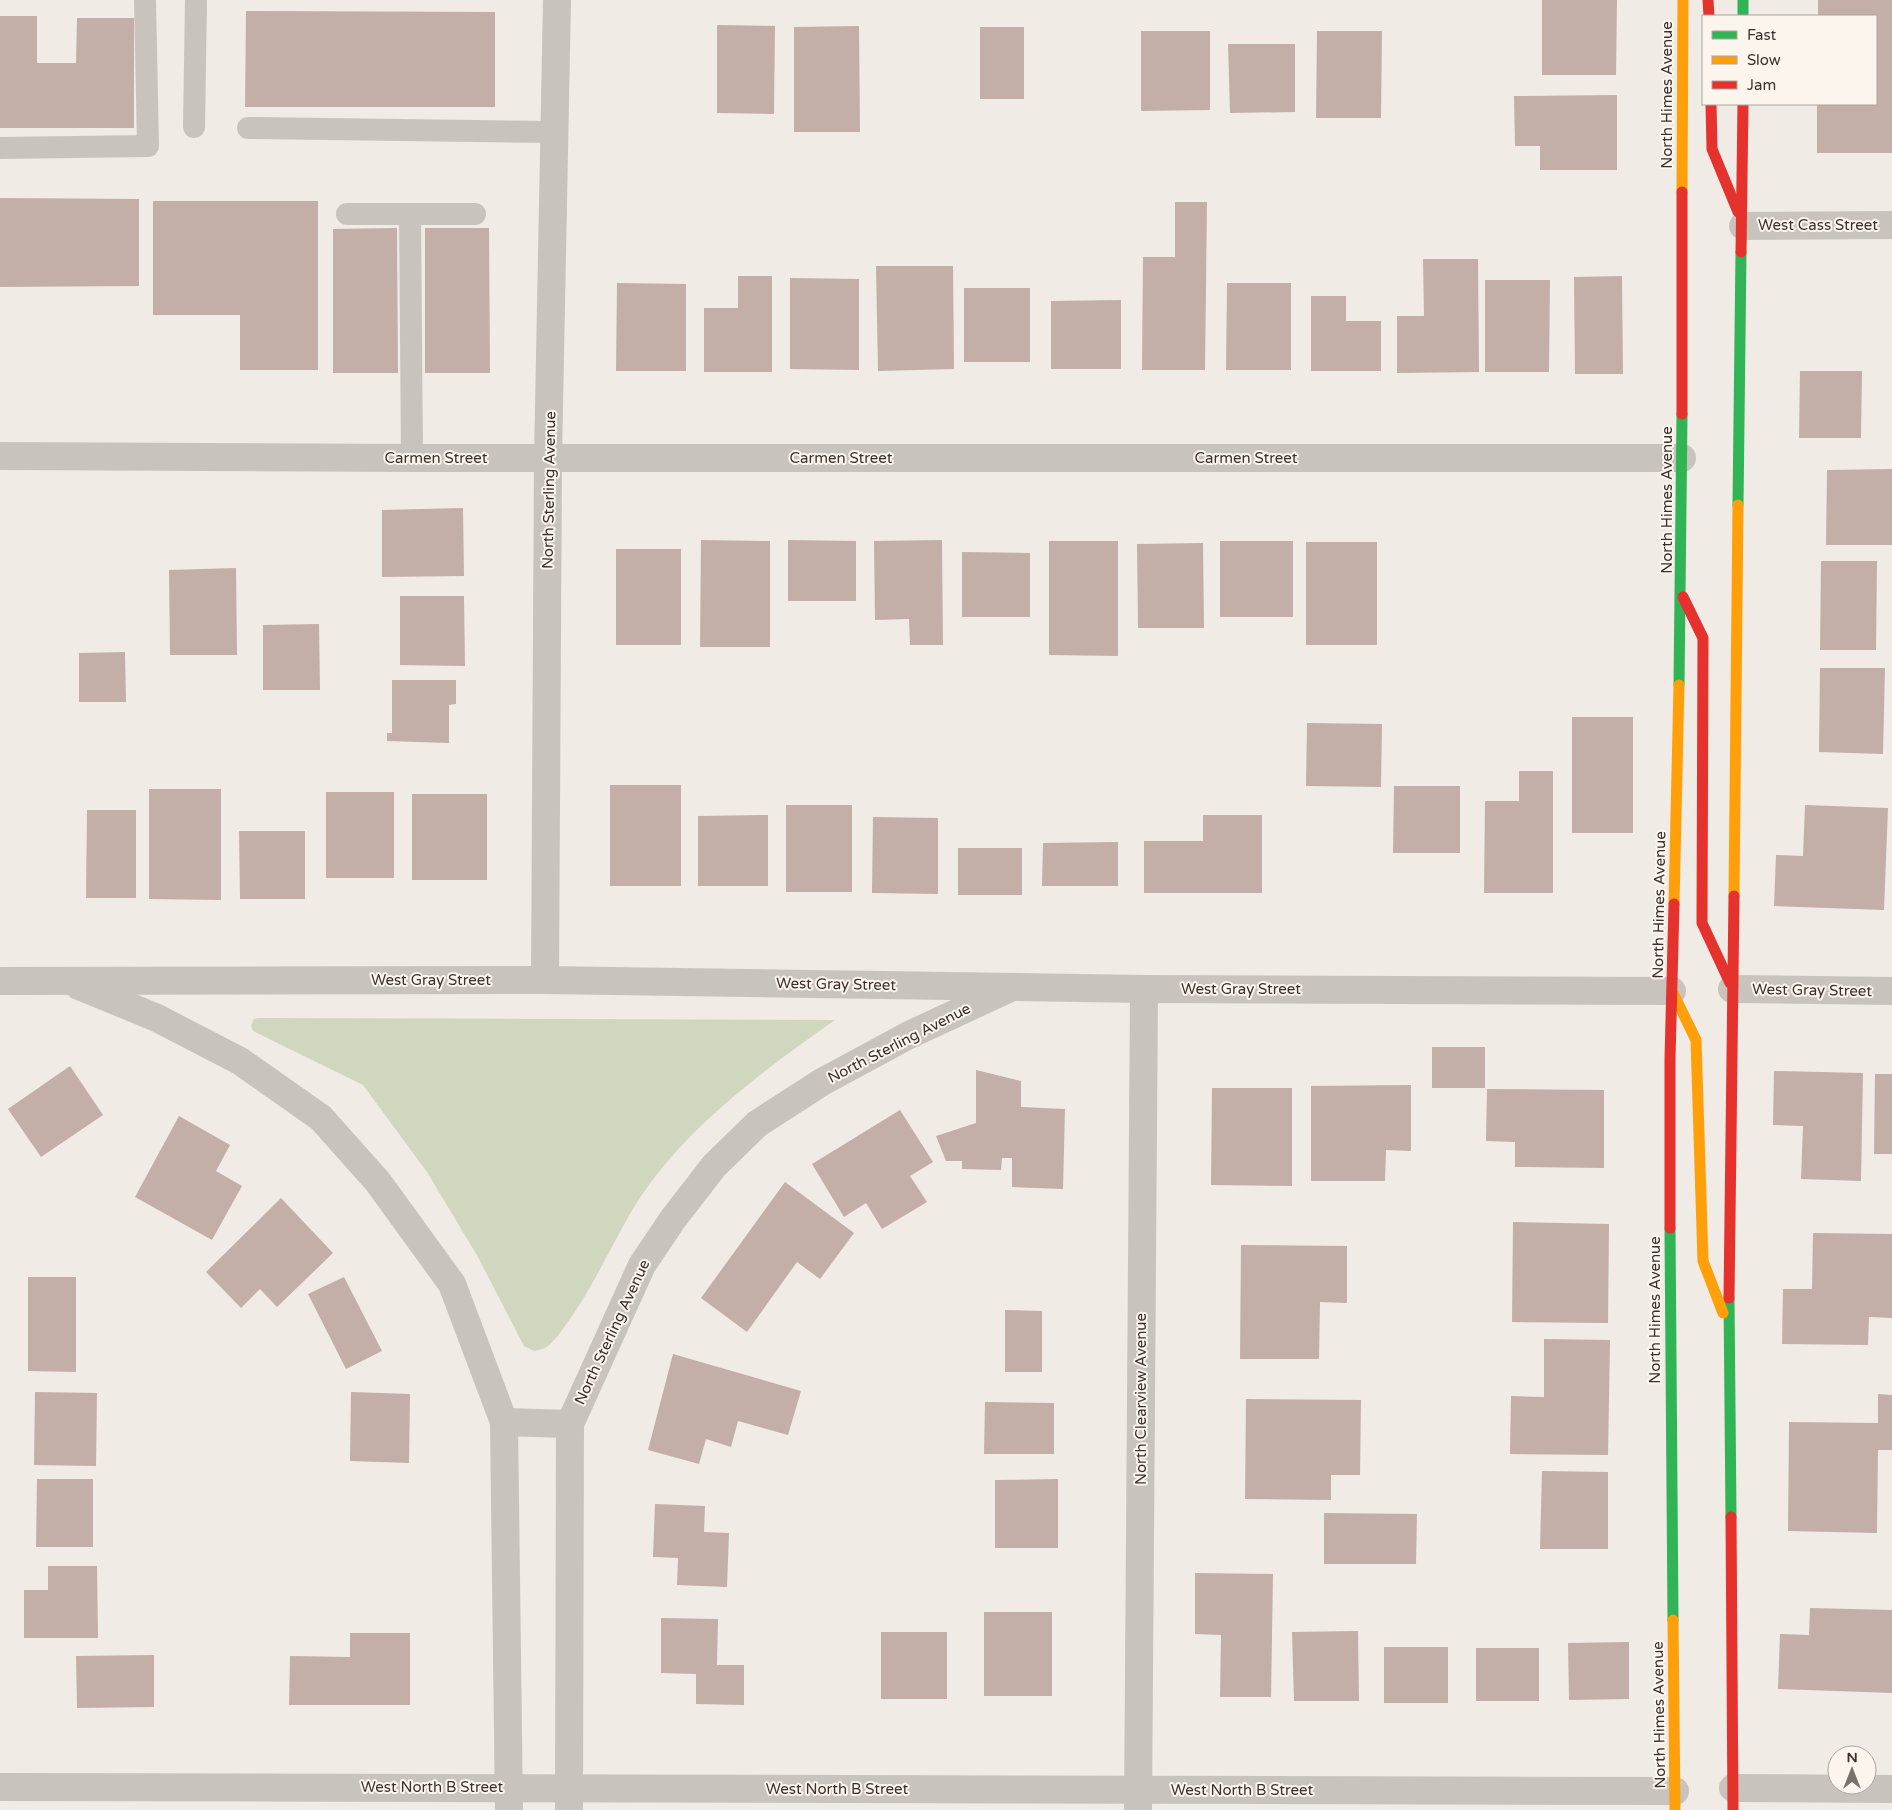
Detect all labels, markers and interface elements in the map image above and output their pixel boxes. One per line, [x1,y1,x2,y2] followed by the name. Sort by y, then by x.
[1702,15,1877,105] legend
[1658,21,1676,169] street label: North Himes Avenue
[1747,26,1777,44] text: Fast
[1747,51,1781,69] text: Slow
[1747,76,1776,94] text: Jam
[1758,216,1878,234] street label: West Cass Street
[539,411,559,569] street label: North Sterling Avenue
[1658,426,1676,574] street label: North Himes Avenue
[385,449,488,467] street label: Carmen Street
[790,449,893,467] street label: Carmen Street
[1195,449,1298,467] street label: Carmen Street
[1649,831,1669,979] street label: North Himes Avenue
[371,971,491,989] street label: West Gray Street
[776,974,896,994] street label: West Gray Street
[1181,980,1301,998] street label: West Gray Street
[1752,980,1872,1000] street label: West Gray Street
[825,999,973,1087] street label: North Sterling Avenue
[1646,1236,1664,1384] street label: North Himes Avenue
[570,1257,654,1407] street label: North Sterling Avenue
[1132,1313,1150,1485] street label: North Clearview Avenue
[1649,1641,1669,1789] street label: North Himes Avenue
[1827,1745,1877,1795] north arrow
[1846,1749,1858,1766] text: N
[361,1778,503,1796] street label: West North B Street
[766,1780,908,1798] street label: West North B Street
[1171,1781,1313,1799] street label: West North B Street

